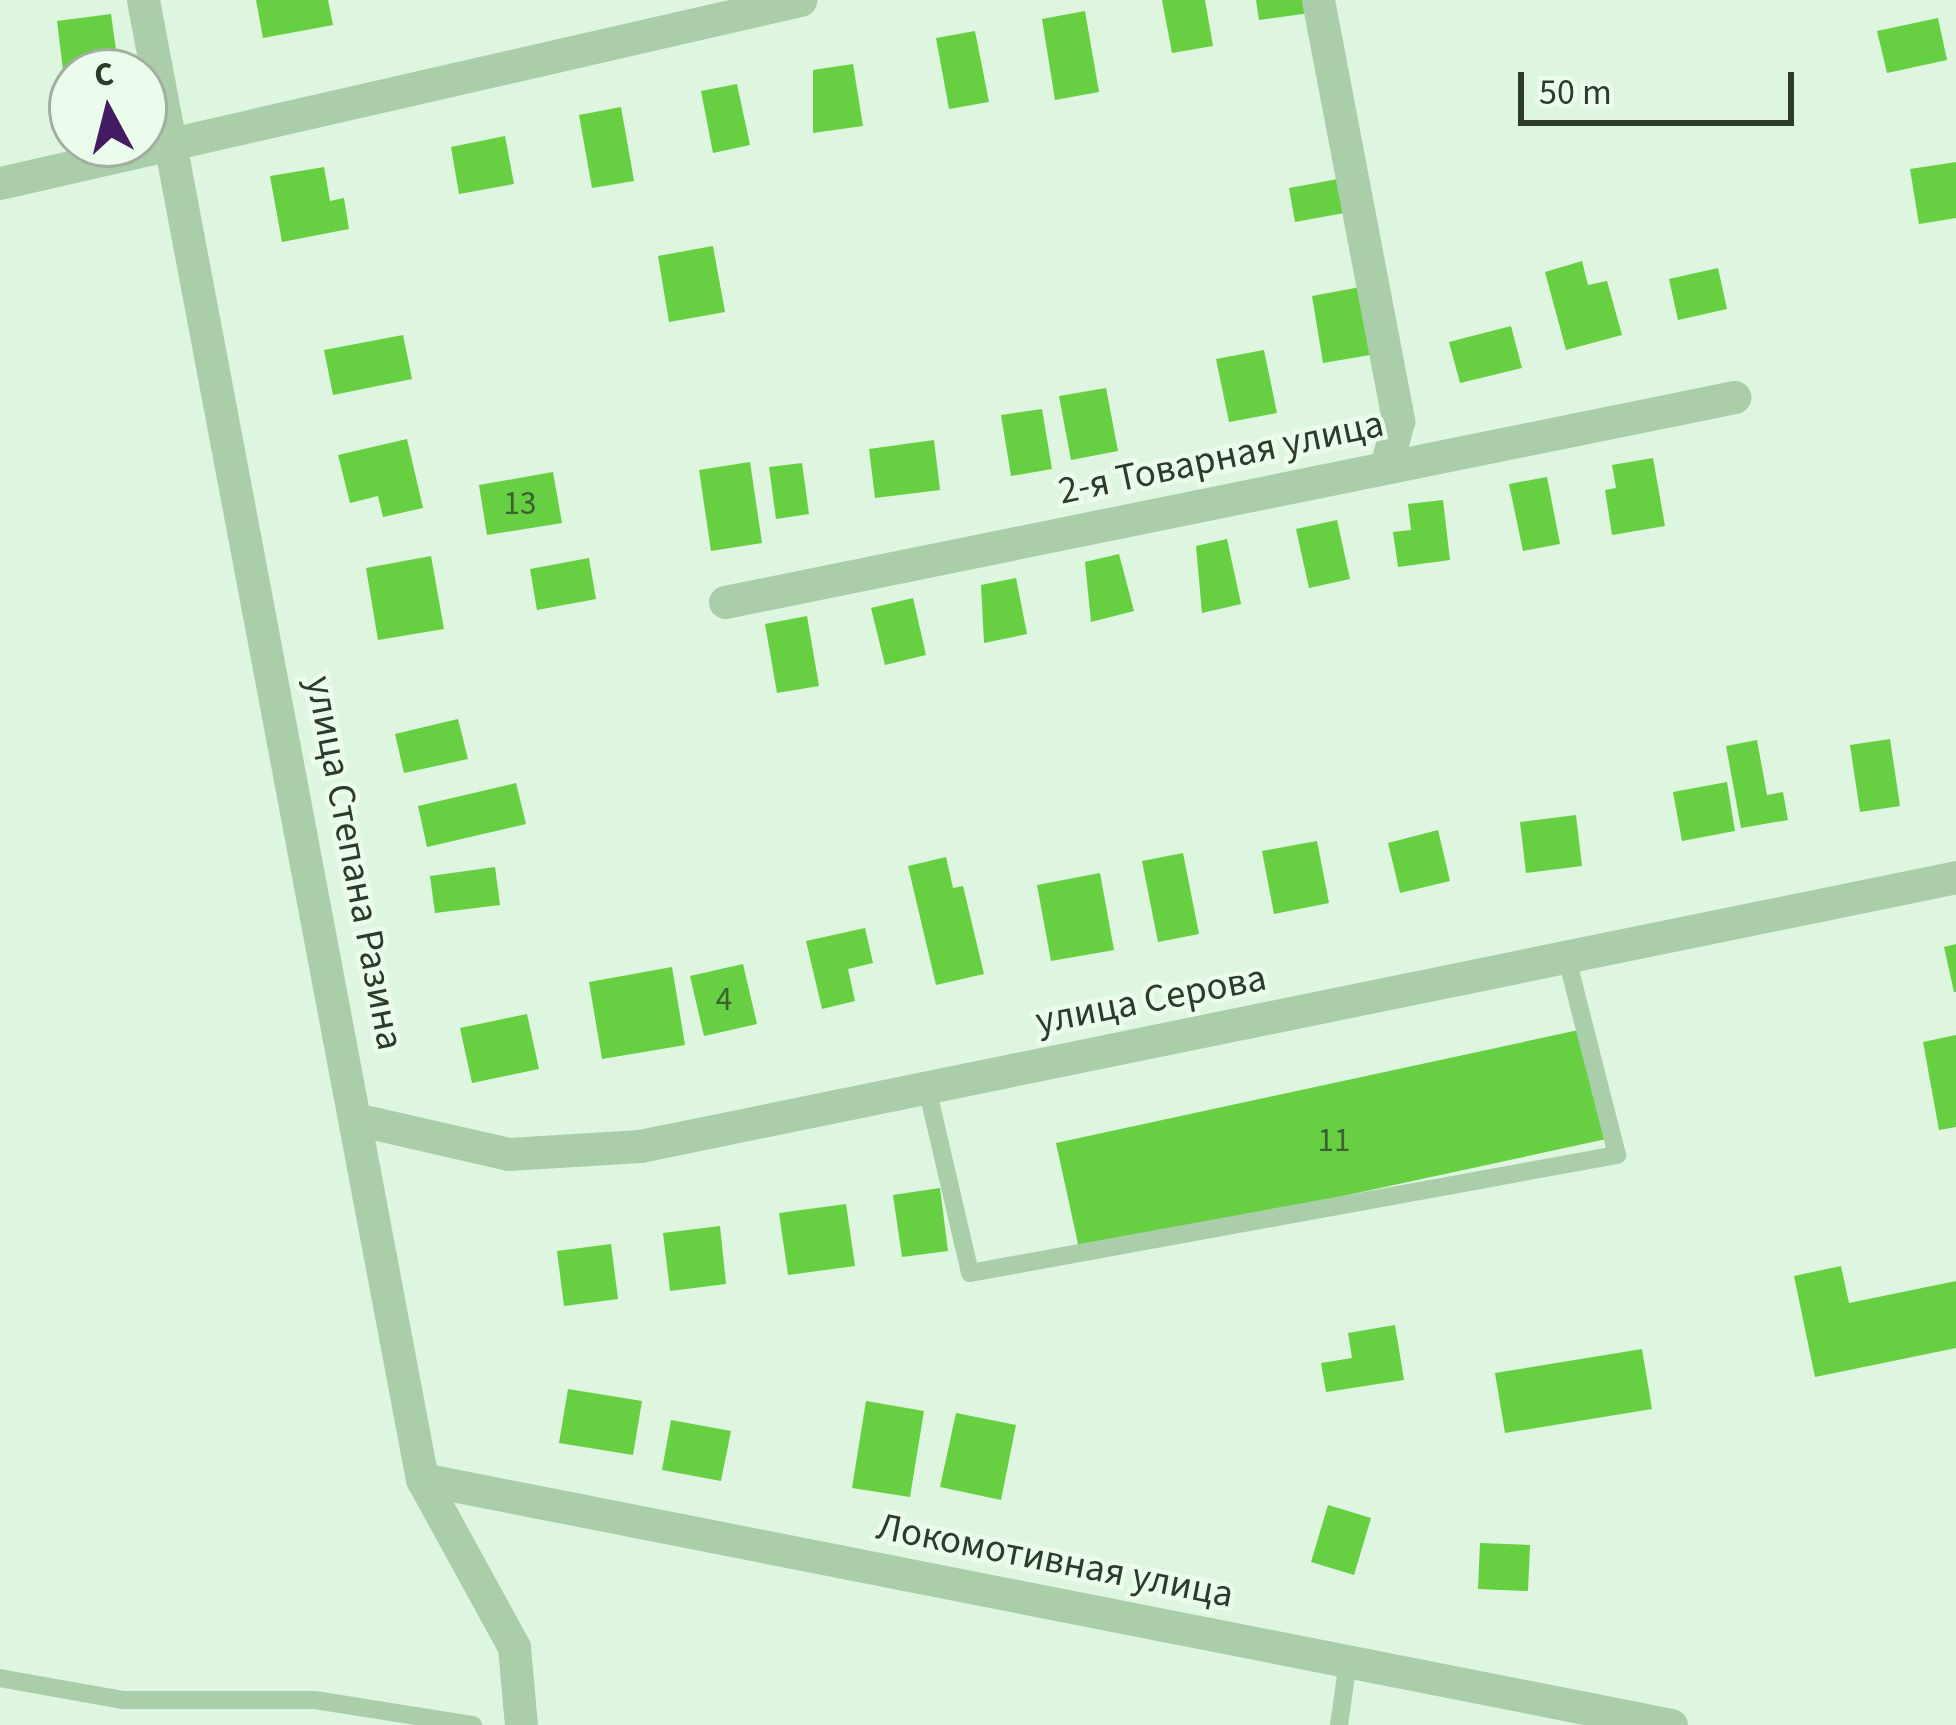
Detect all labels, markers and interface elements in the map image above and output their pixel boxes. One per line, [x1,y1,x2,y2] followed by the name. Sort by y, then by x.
[48,48,168,168] north arrow
[1524,48,1800,122] scale bar
[92,50,116,99] text: С
[1539,67,1612,118] text: 50 m
[1054,401,1388,515] street label: 2-я Товарная улица
[504,484,536,524] house number: 13
[295,672,413,1054] street label: улица Степана Разина
[1032,955,1270,1045] street label: улица Серова
[716,980,732,1020] house number: 4
[1318,1121,1350,1161] house number: 11
[873,1503,1237,1619] street label: Локомотивная улица

